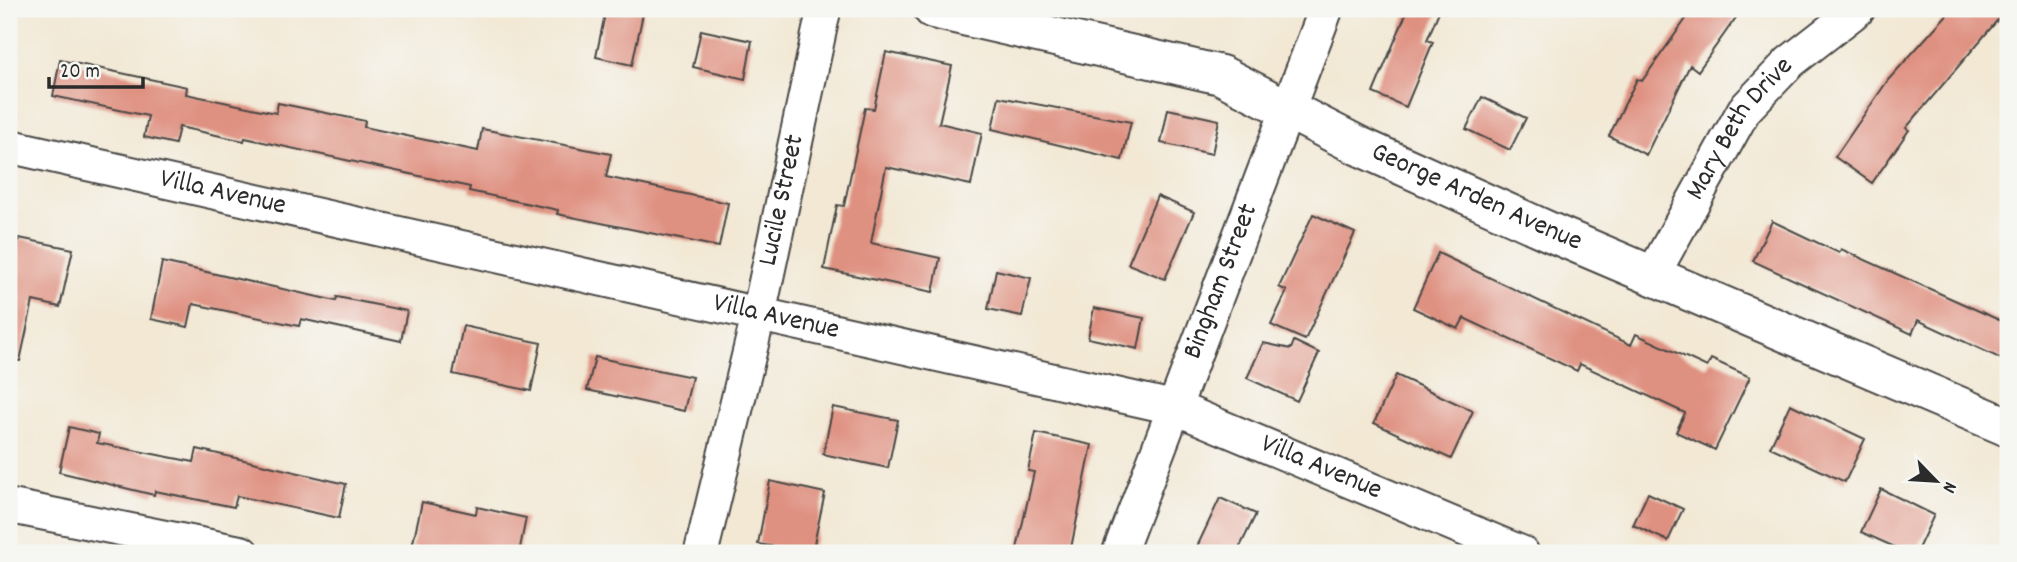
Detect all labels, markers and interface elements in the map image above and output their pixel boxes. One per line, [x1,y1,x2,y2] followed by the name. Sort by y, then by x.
[49,46,144,90] scale bar
[1677,49,1804,208] street label: Mary Beth Drive
[60,58,100,88] text: 20 m
[750,131,817,270] street label: Lucile Street
[1364,134,1588,263] street label: George Arden Avenue
[156,160,290,228] street label: Villa Avenue
[1174,199,1270,365] street label: Bingham Street
[709,285,843,352] street label: Villa Avenue
[1254,425,1388,512] street label: Villa Avenue
[1902,447,1972,516] north arrow
[1934,477,1962,497] text: N

